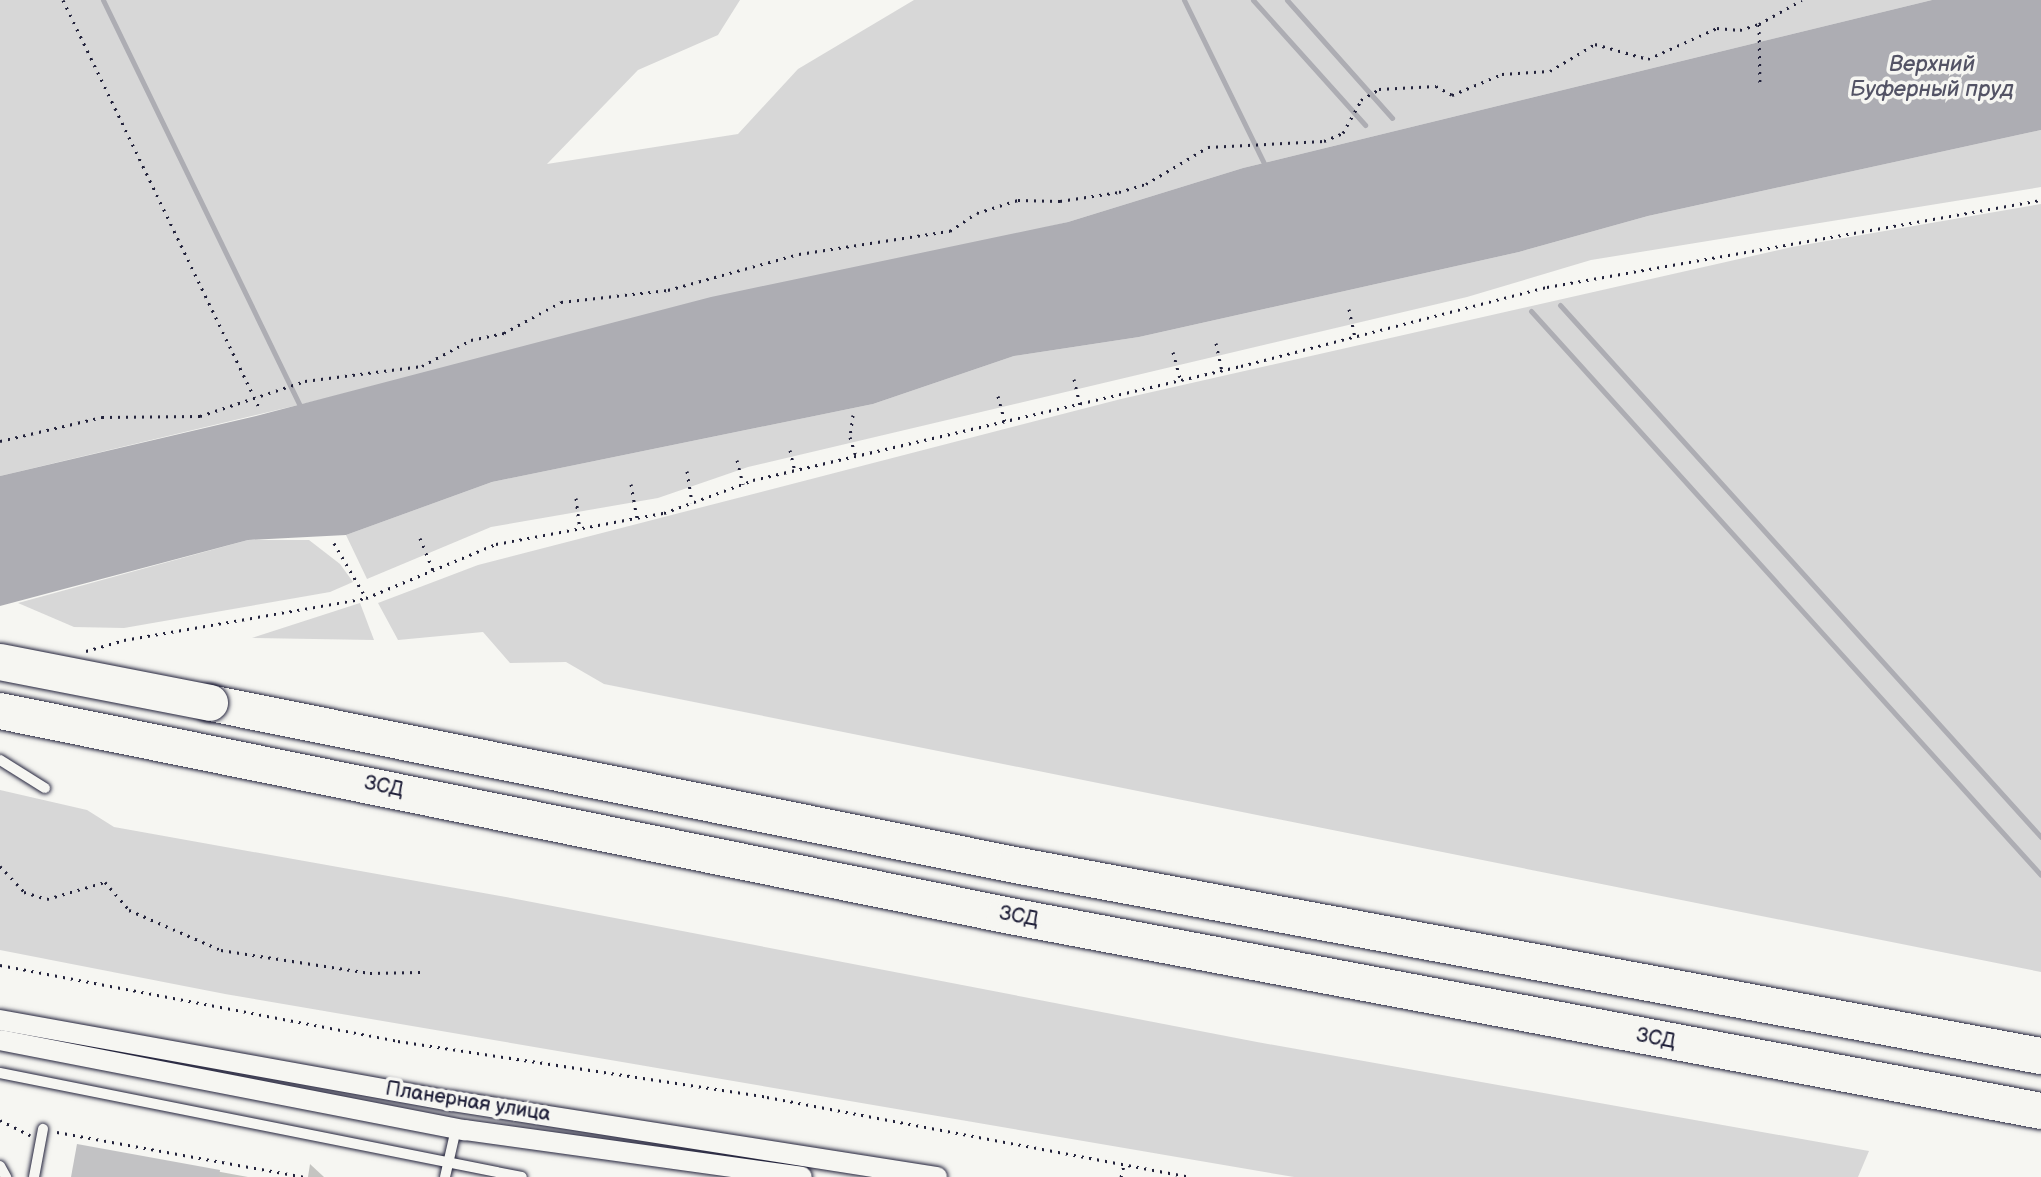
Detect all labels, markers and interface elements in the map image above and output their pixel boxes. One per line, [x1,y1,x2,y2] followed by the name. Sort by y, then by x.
[1850,51,2014,102] water label: Верхний Буферный пруд
[362,771,406,803] street label: ЗСД
[997,901,1041,933] street label: ЗСД
[1634,1023,1678,1055] street label: ЗСД
[384,1077,552,1127] street label: Планерная улица

